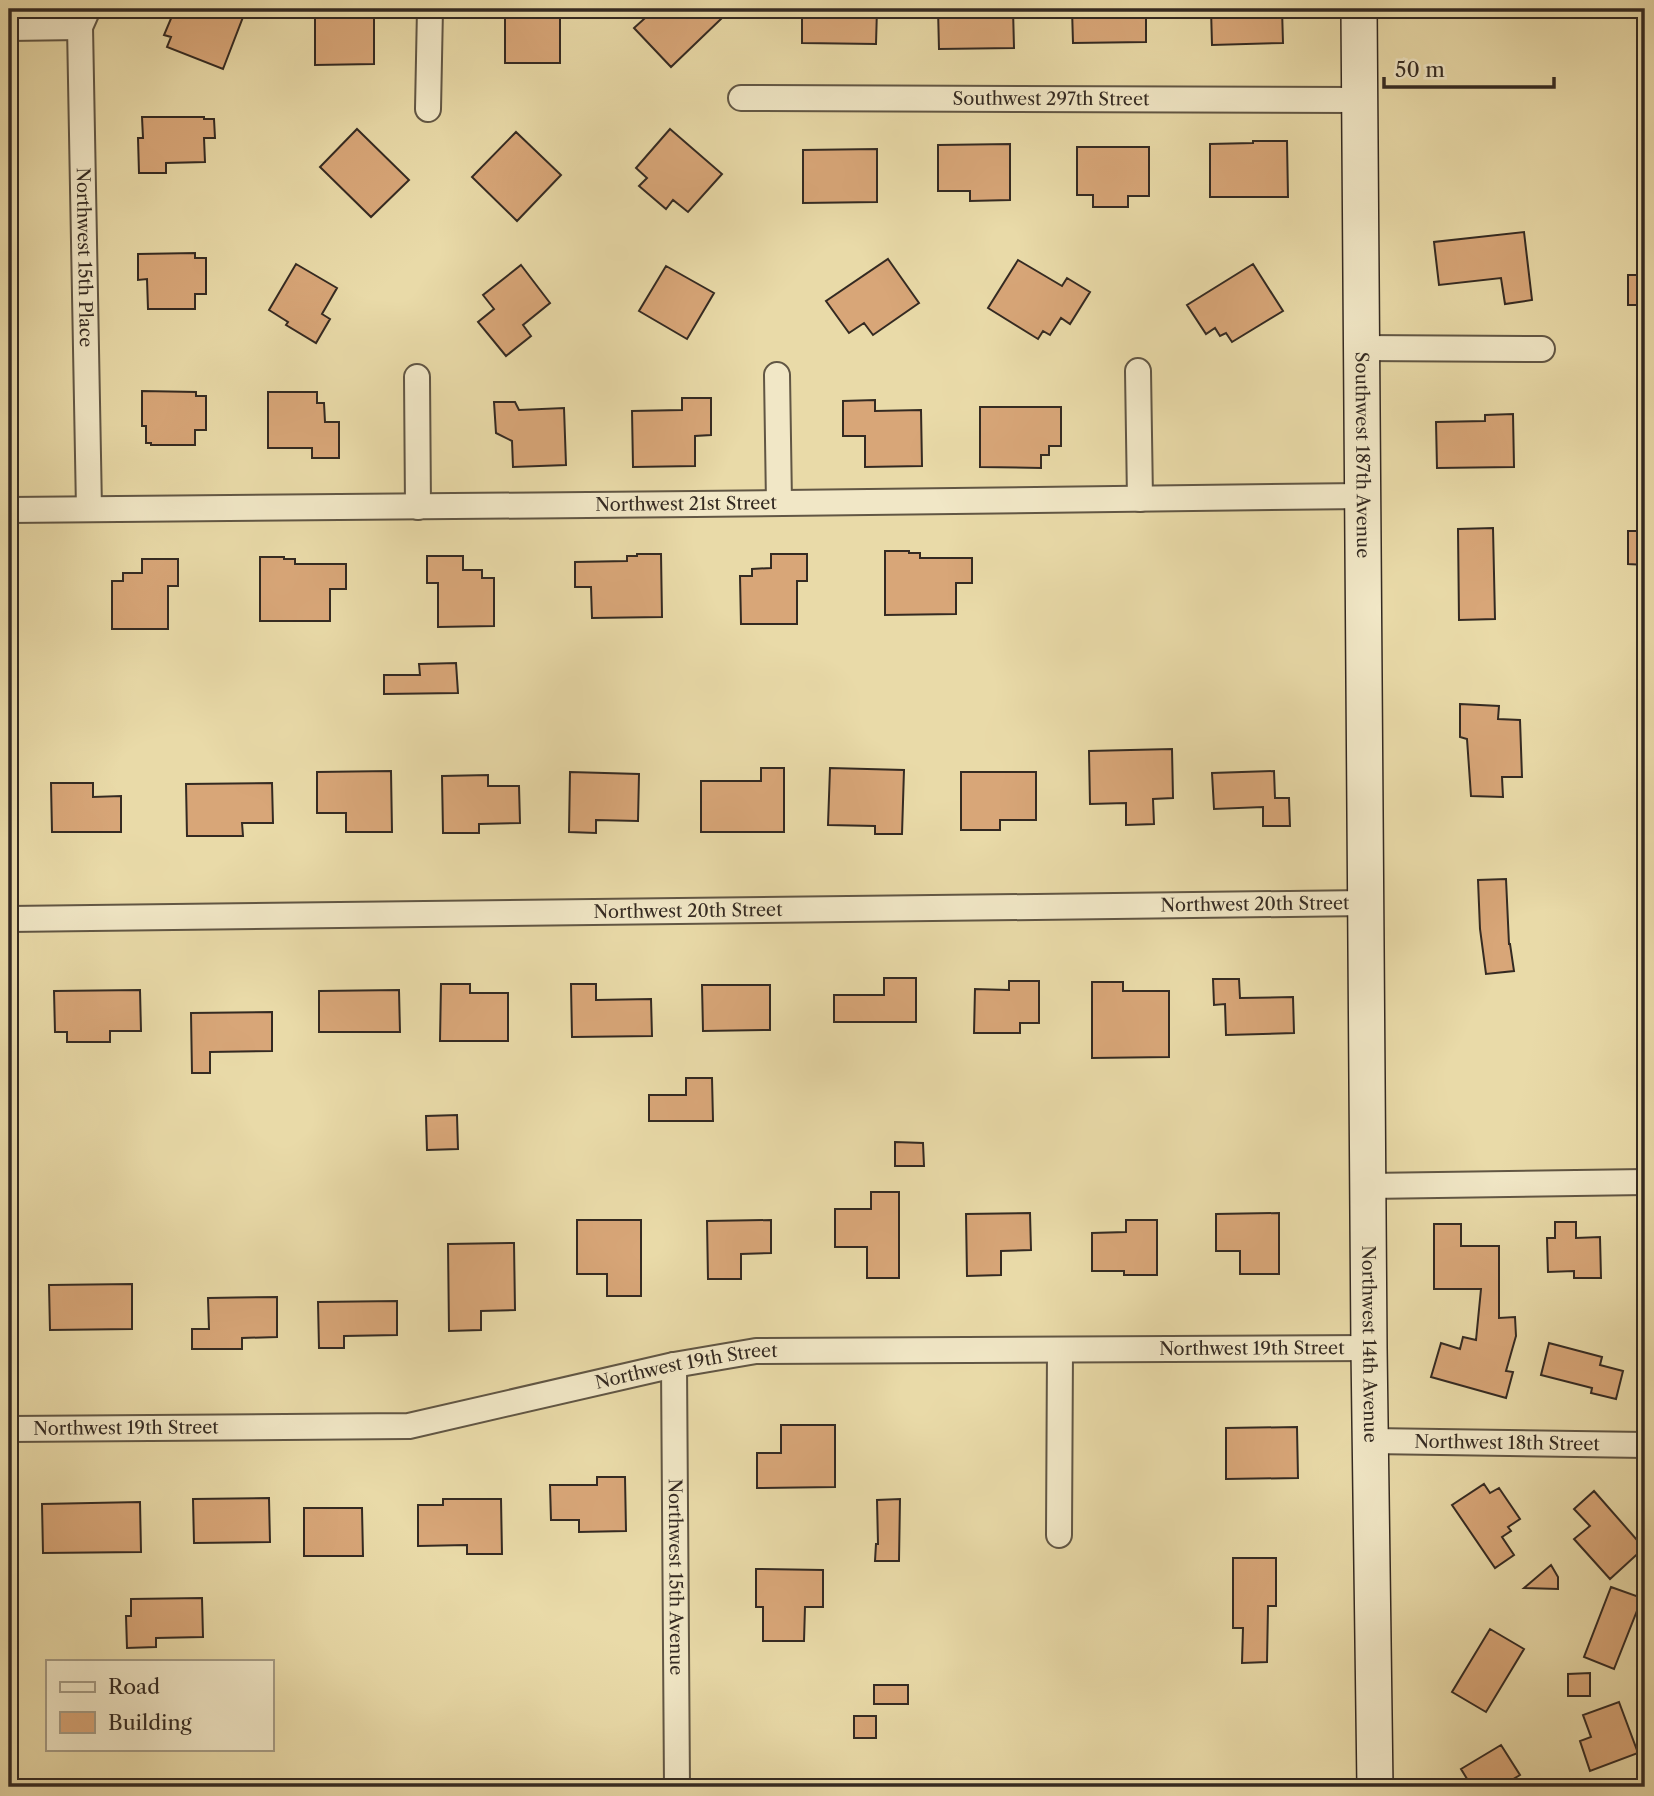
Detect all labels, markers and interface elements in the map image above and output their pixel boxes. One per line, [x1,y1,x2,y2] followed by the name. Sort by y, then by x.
[1384,46,1554,90] scale bar
[1395,57,1445,82] text: 50 m
[953,88,1150,110] street label: Southwest 297th Street
[72,167,97,347] street label: Northwest 15th Place
[1351,352,1374,558] street label: Southwest 187th Avenue
[595,492,778,516] street label: Northwest 21st Street
[1160,892,1350,916] street label: Northwest 20th Street
[593,899,783,923] street label: Northwest 20th Street
[1357,1245,1381,1443] street label: Northwest 14th Avenue
[1159,1337,1345,1360] street label: Northwest 19th Street
[593,1340,778,1394] street label: Northwest 19th Street
[33,1416,219,1440] street label: Northwest 19th Street
[1414,1431,1601,1455] street label: Northwest 18th Street
[664,1479,687,1675] street label: Northwest 15th Avenue
[46,1660,273,1750] legend
[108,1674,160,1699] text: Road
[108,1710,193,1735] text: Building

